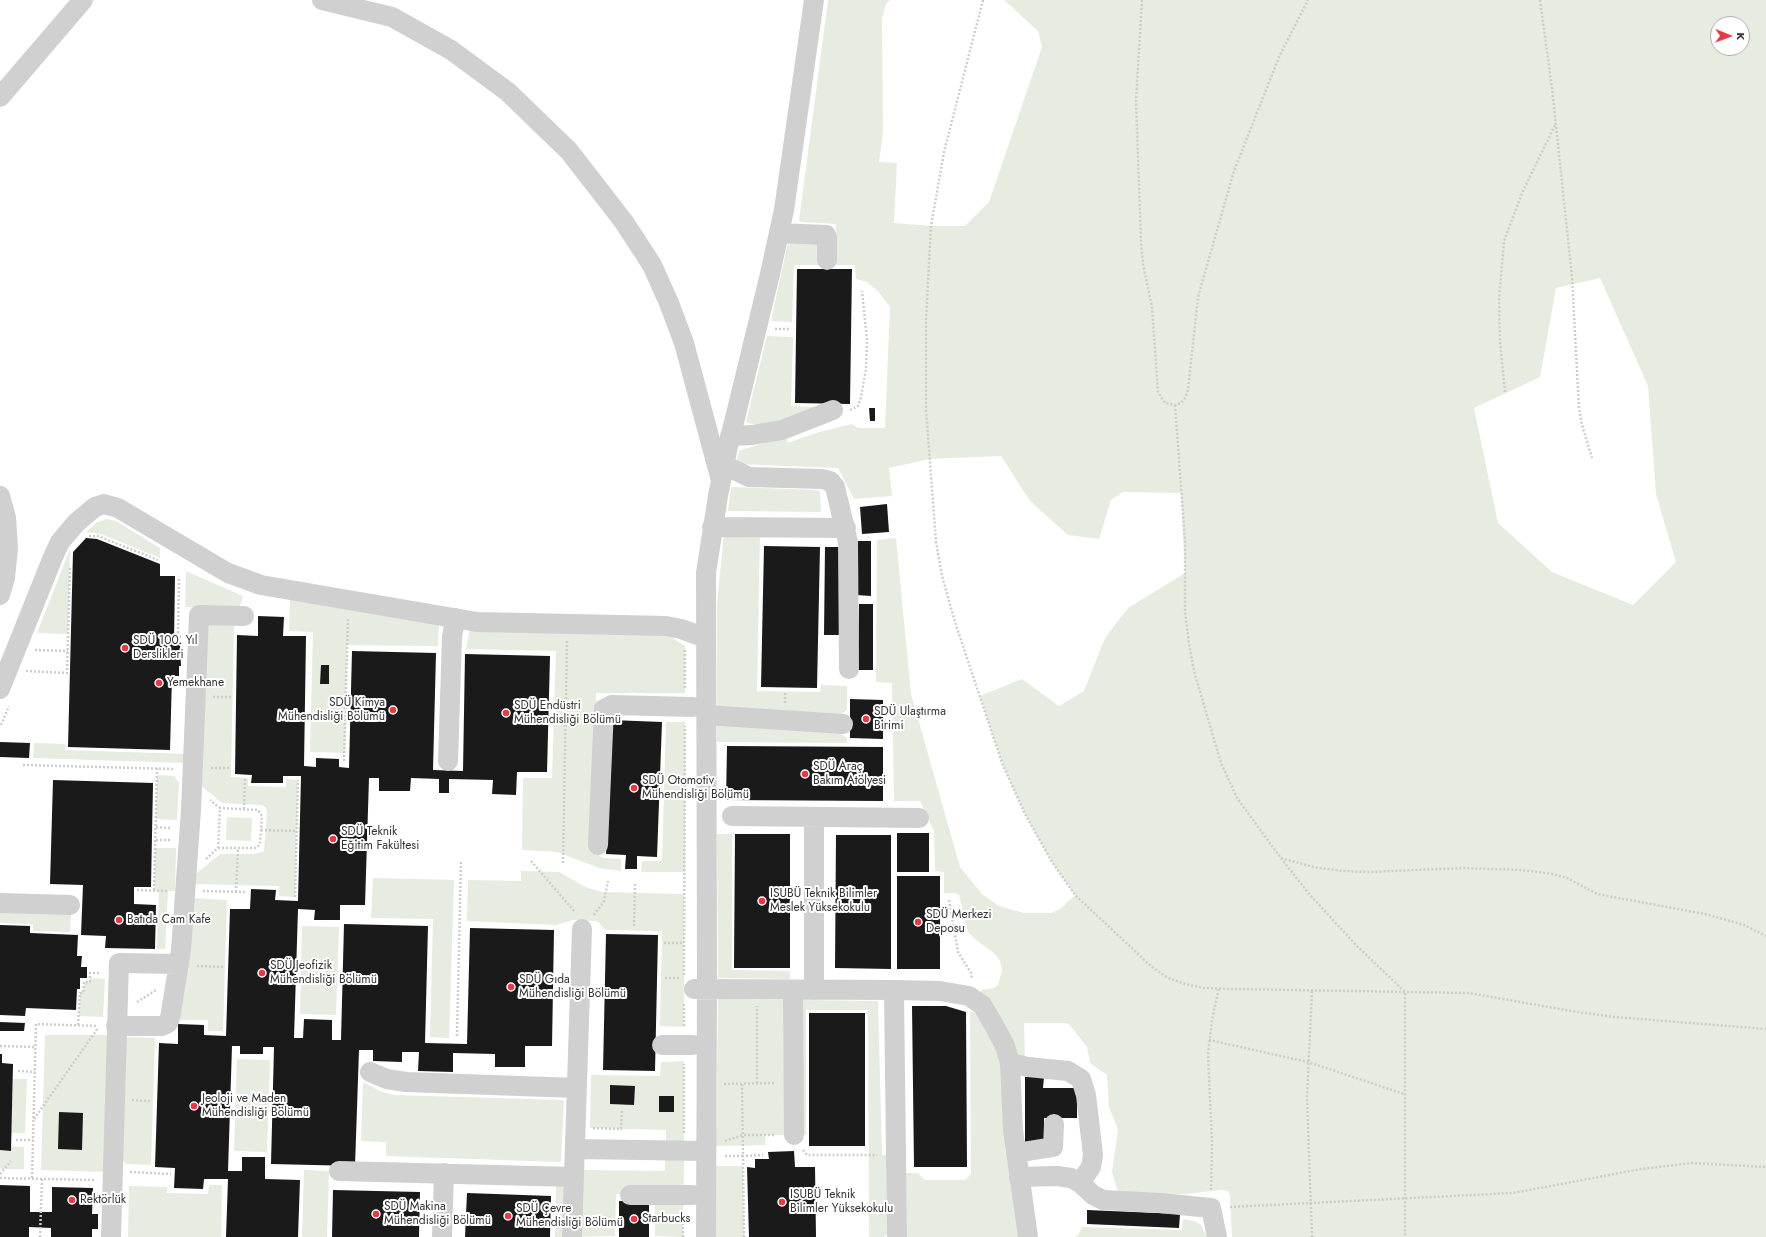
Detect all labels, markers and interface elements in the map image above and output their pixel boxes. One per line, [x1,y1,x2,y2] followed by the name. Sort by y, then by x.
[1710,16,1750,56] north arrow
[1733,32,1749,40] text: K
[133,634,197,662] place label: SDÜ 100. Yıl Derslikleri
[120,643,130,653] marker: SDÜ 100. Yıl Derslikleri
[167,676,224,690] place label: Yemekhane
[154,678,164,688] marker: Yemekhane
[278,696,385,724] place label: SDÜ Kimya Mühendisliği Bölümü
[514,699,621,727] place label: SDÜ Endüstri Mühendisliği Bölümü
[388,705,398,715] marker: SDÜ Kimya Mühendisliği Bölümü
[874,705,946,733] place label: SDÜ Ulaştırma Birimi
[501,708,511,718] marker: SDÜ Endüstri Mühendisliği Bölümü
[861,714,871,724] marker: SDÜ Ulaştırma Birimi
[813,760,886,788] place label: SDÜ Araç Bakım Atölyesi
[800,769,810,779] marker: SDÜ Araç Bakım Atölyesi
[642,774,749,802] place label: SDÜ Otomotiv Mühendisliği Bölümü
[629,783,639,793] marker: SDÜ Otomotiv Mühendisliği Bölümü
[341,825,419,853] place label: SDÜ Teknik Eğitim Fakültesi
[328,834,338,844] marker: SDÜ Teknik Eğitim Fakültesi
[770,887,877,915] place label: ISUBÜ Teknik Bilimler Meslek Yüksekokulu
[757,896,767,906] marker: ISUBÜ Teknik Bilimler Meslek Yüksekokulu
[926,908,992,936] place label: SDÜ Merkezi Deposu
[127,913,211,927] place label: Batıda Cam Kafe
[114,915,124,925] marker: Batıda Cam Kafe
[913,917,923,927] marker: SDÜ Merkezi Deposu
[270,959,377,987] place label: SDÜ Jeofizik Mühendisliği Bölümü
[257,968,267,978] marker: SDÜ Jeofizik Mühendisliği Bölümü
[519,973,626,1001] place label: SDÜ Gıda Mühendisliği Bölümü
[506,982,516,992] marker: SDÜ Gıda Mühendisliği Bölümü
[202,1092,309,1120] place label: Jeoloji ve Maden Mühendisliği Bölümü
[189,1101,199,1111] marker: Jeoloji ve Maden Mühendisliği Bölümü
[790,1188,893,1216] place label: ISUBÜ Teknik Bilimler Yüksekokulu
[80,1193,126,1207] place label: Rektörlük
[67,1195,77,1205] marker: Rektörlük
[777,1197,787,1207] marker: ISUBÜ Teknik Bilimler Yüksekokulu
[384,1200,491,1228] place label: SDÜ Makina Mühendisliği Bölümü
[516,1202,623,1230] place label: SDÜ Çevre Mühendisliği Bölümü
[371,1209,381,1219] marker: SDÜ Makina Mühendisliği Bölümü
[503,1211,513,1221] marker: SDÜ Çevre Mühendisliği Bölümü
[642,1212,690,1226] place label: Starbucks
[629,1214,639,1224] marker: Starbucks

